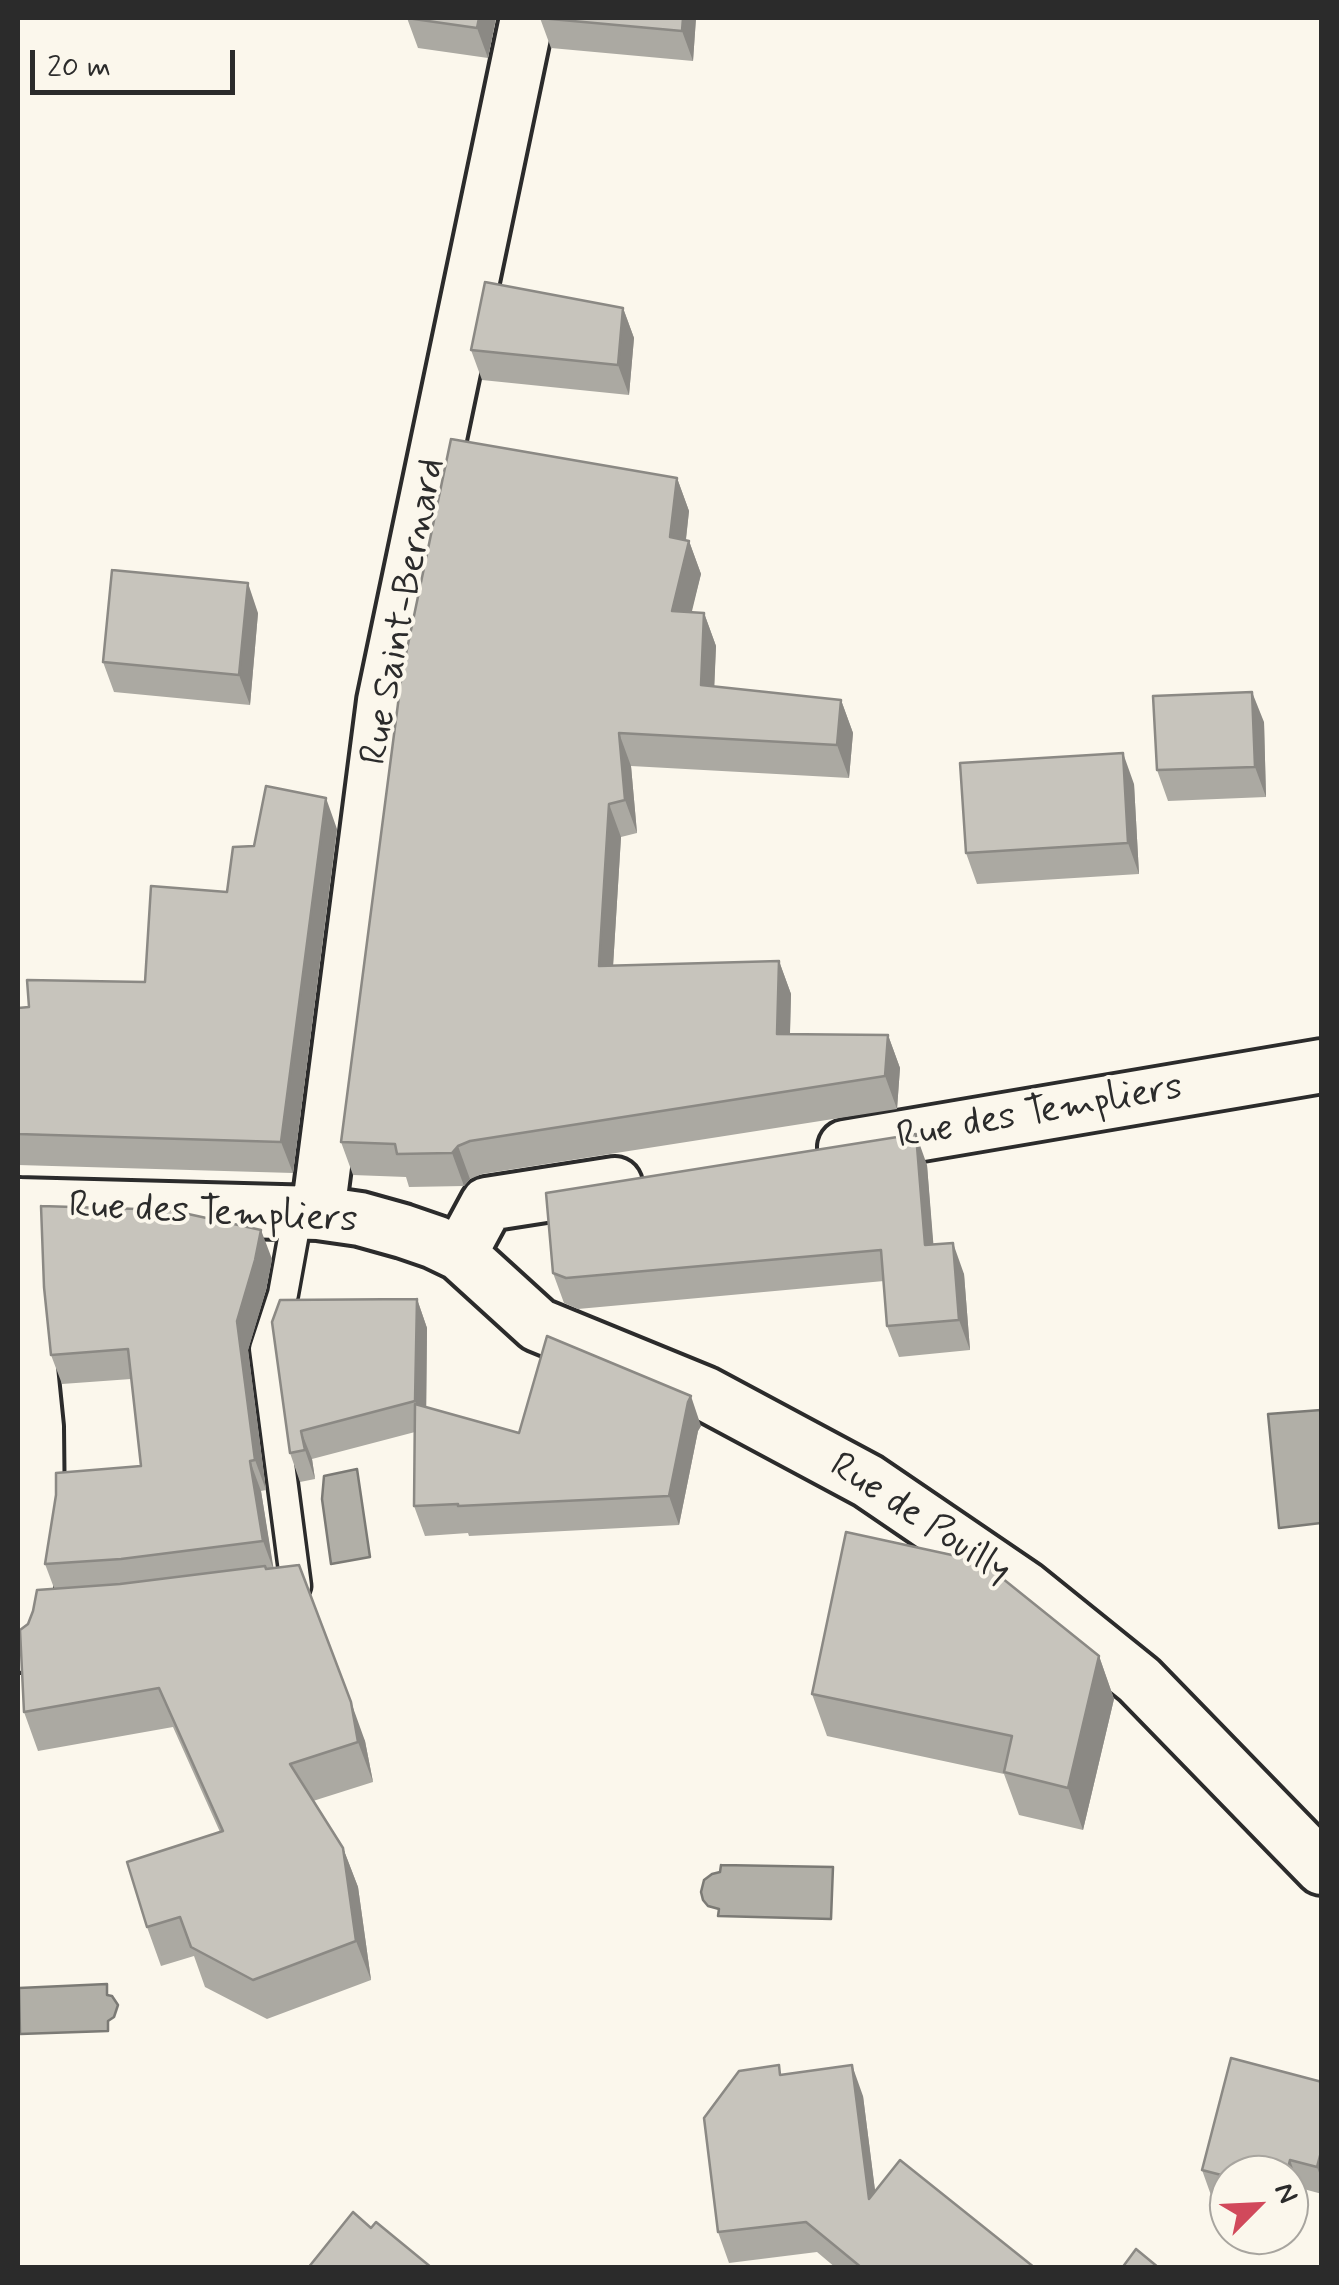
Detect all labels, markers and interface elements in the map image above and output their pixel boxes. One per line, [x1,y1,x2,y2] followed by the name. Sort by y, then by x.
[35,30,240,92] scale bar
[47,48,111,87] text: 20 m
[353,455,457,769] street label: Rue Saint-Bernard
[894,1066,1186,1162] street label: Rue des Templiers
[68,1185,358,1245] street label: Rue des Templiers
[820,1445,1018,1595] street label: Rue de Pouilly
[1209,2155,1309,2255] north arrow
[1264,2177,1306,2209] text: N

